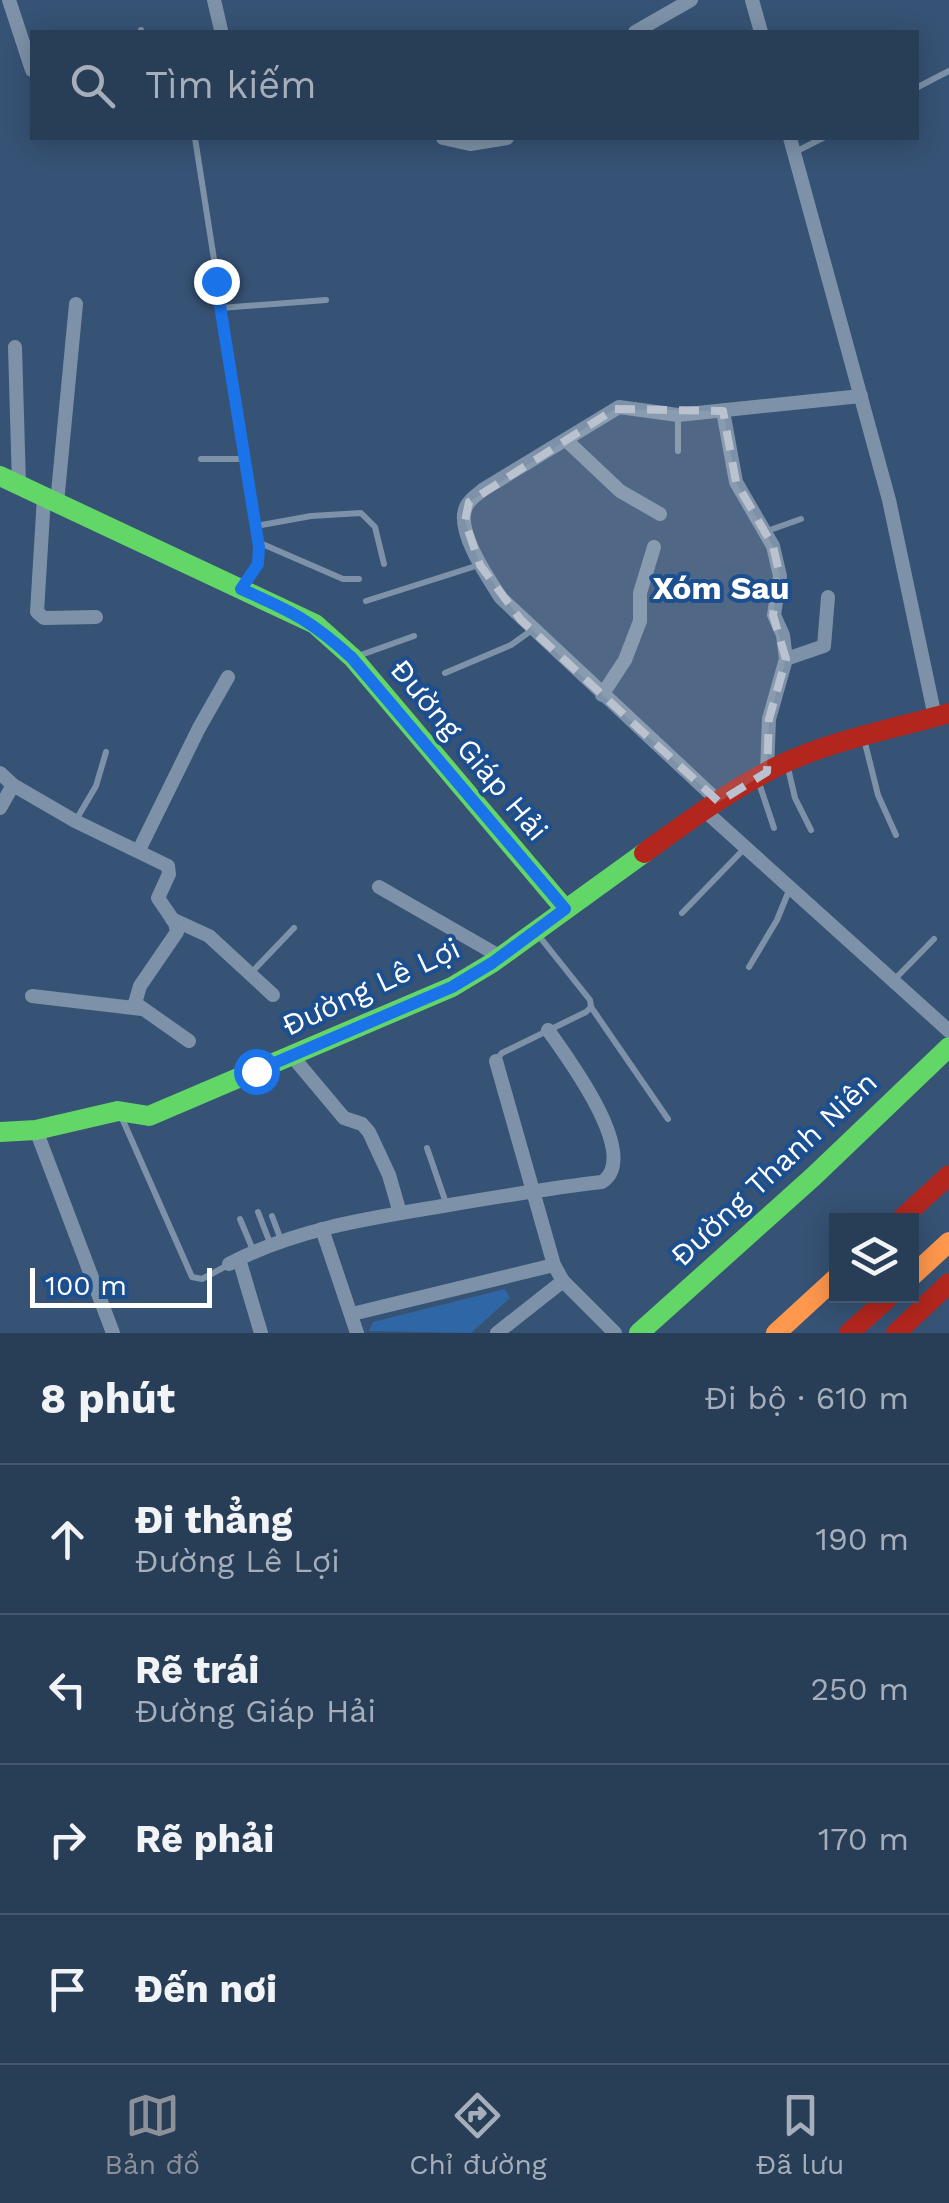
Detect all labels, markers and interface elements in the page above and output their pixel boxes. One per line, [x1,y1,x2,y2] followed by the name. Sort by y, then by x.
[30,30,919,140] search box
[65,58,120,113] icon: search
[145,63,316,107] text: Tìm kiếm
[194,259,240,305] route end
[652,569,790,607] district label: Xóm Sau
[383,652,555,847] street label: Đường Giáp Hải
[276,930,465,1043] street label: Đường Lê Lợi
[234,1049,280,1095] route start
[663,1064,884,1273] street label: Đường Thanh Niên
[829,1213,919,1303] map controls
[829,1213,919,1303] button: layers
[30,1263,212,1308] scale bar
[45,1269,127,1302] text: 100 m
[40,1374,175,1423] text: 8 phút
[705,1379,909,1417] text: Đi bộ · 610 m
[135,1498,292,1542] text: Đi thẳng
[40,1512,95,1567] icon: ahead
[815,1520,909,1558] text: 190 m
[135,1542,340,1580] text: Đường Lê Lợi
[135,1648,259,1692] text: Rẽ trái
[40,1662,95,1717] icon: left
[810,1670,909,1708] text: 250 m
[135,1692,376,1730] text: Đường Giáp Hải
[40,1812,95,1867] icon: right
[135,1817,274,1861] text: Rẽ phải
[818,1820,909,1858] text: 170 m
[40,1962,95,2017] icon: arrive
[135,1967,277,2011] text: Đến nơi
[105,2088,200,2181] tab: Bản đồ
[409,2088,547,2181] tab: Chỉ đường
[756,2088,844,2181] tab: Đã lưu

